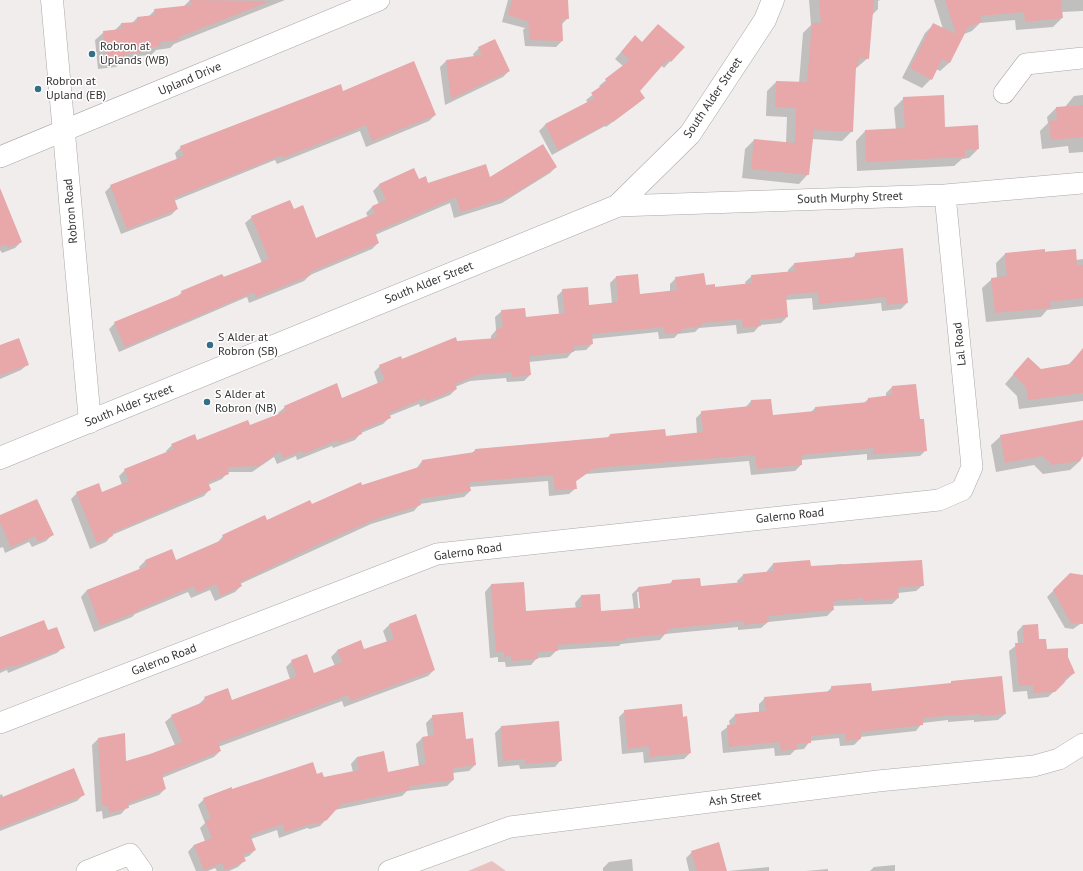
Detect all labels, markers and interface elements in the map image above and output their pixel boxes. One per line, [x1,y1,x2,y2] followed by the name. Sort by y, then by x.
[100,40,169,68] place label: Robron at Uplands (WB)
[87,49,97,59] marker: Robron at Uplands (WB)
[681,55,745,141] street label: South Alder Street
[156,59,224,99] street label: Upland Drive
[46,75,106,103] place label: Robron at Upland (EB)
[33,84,43,94] marker: Robron at Upland (EB)
[61,178,81,244] street label: Robron Road
[797,189,903,207] street label: South Murphy Street
[383,259,475,307] street label: South Alder Street
[951,321,969,367] street label: Lal Road
[218,331,278,359] place label: S Alder at Robron (SB)
[205,340,215,350] marker: S Alder at Robron (SB)
[83,382,175,430] street label: South Alder Street
[215,388,277,416] place label: S Alder at Robron (NB)
[202,397,212,407] marker: S Alder at Robron (NB)
[755,505,825,527] street label: Galerno Road
[433,540,503,564] street label: Galerno Road
[129,641,199,679] street label: Galerno Road
[708,789,762,809] street label: Ash Street

